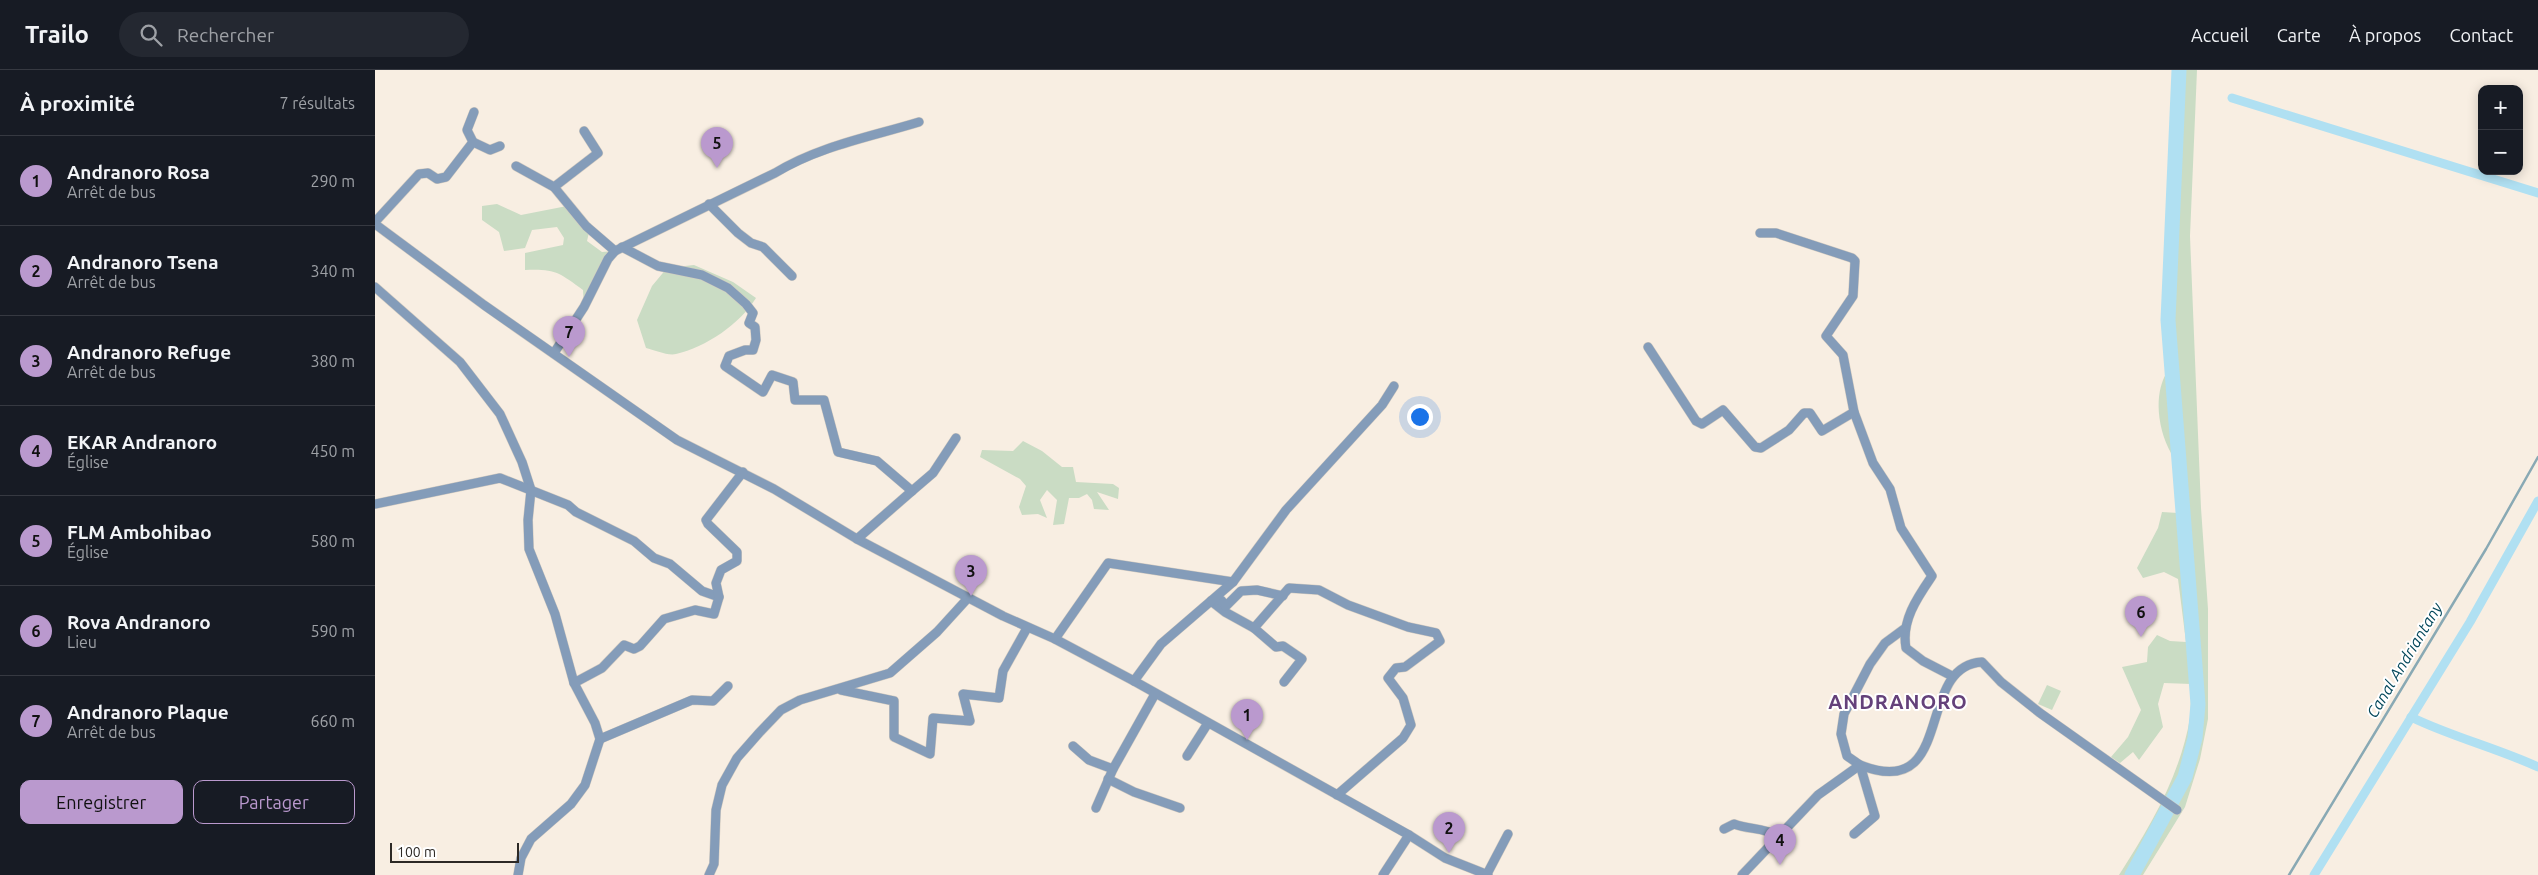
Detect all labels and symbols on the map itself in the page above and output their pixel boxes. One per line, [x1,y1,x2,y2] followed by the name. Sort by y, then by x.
[701,127,733,168] pin: 5
[553,316,585,357] pin: 7
[1407,404,1433,430] your location
[955,555,987,596] pin: 3
[2125,596,2157,637] pin: 6
[2363,599,2446,721] water label: Canal Andriantany
[1828,690,1968,713] district label: ANDRANORO
[1231,699,1263,740] pin: 1
[1433,812,1465,853] pin: 2
[1764,824,1796,865] pin: 4
[390,840,519,863] scale bar

